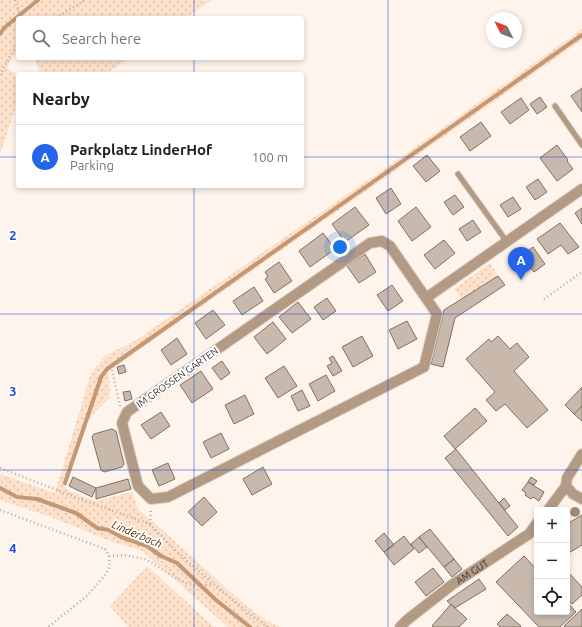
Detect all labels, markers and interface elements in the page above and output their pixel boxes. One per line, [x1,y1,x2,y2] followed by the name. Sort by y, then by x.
[486,12,522,48] north arrow
[16,16,304,60] search box
[30,27,52,49] icon: search
[62,30,141,47] text: Search here
[32,89,90,108] text: Nearby
[70,141,212,158] text: Parkplatz LinderHof
[40,150,50,164] text: A
[252,150,288,164] text: 100 m
[70,158,114,172] text: Parking
[9,228,17,242] text: 2
[330,237,350,257] your location
[508,247,534,280] pin: A
[134,345,220,410] street label: IM GROSSEN GARTEN
[9,384,17,398] text: 3
[534,507,570,615] map controls
[534,507,570,543] button: +
[110,518,164,550] water label: Linderbach
[9,541,17,555] text: 4
[534,543,570,579] button: −
[454,557,491,587] street label: AM GUT
[534,579,570,615] button: locate

